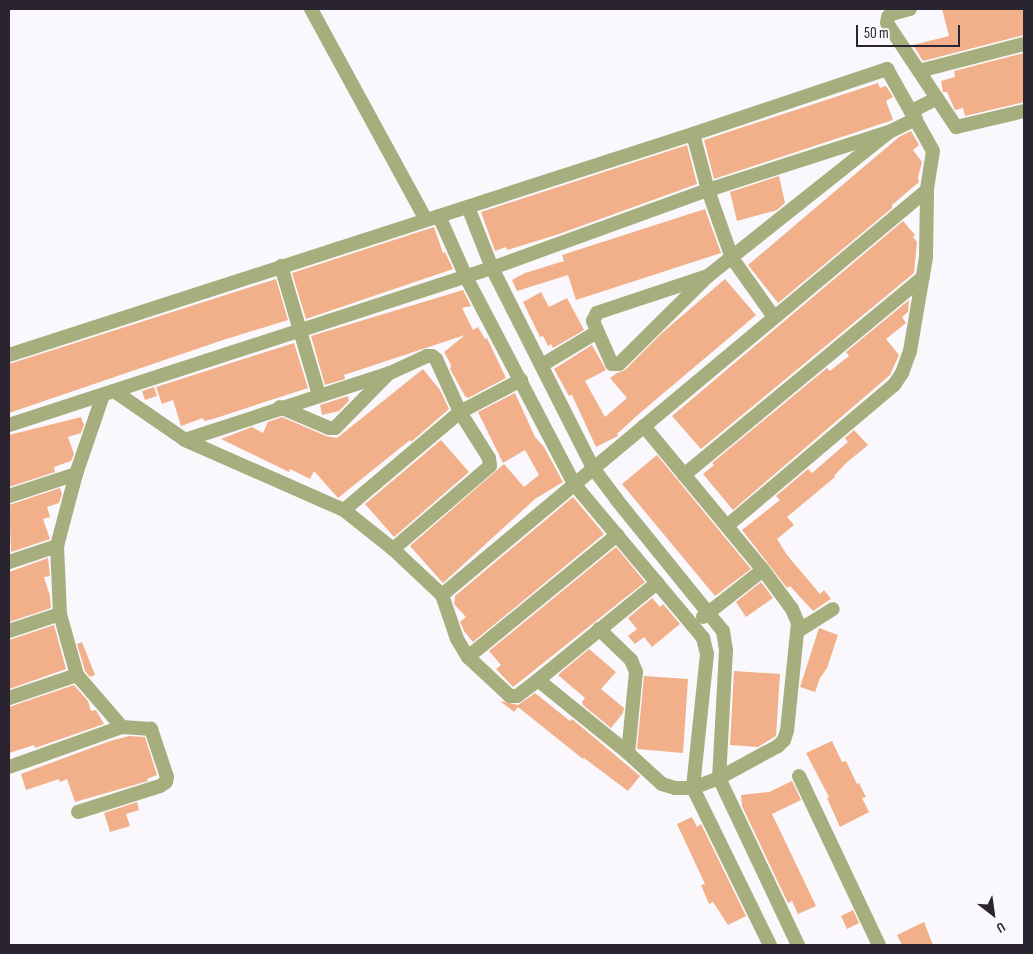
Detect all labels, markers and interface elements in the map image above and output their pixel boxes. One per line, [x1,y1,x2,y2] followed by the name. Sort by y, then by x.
[858,15,962,47] scale bar
[864,24,889,43] text: 50 m
[968,889,1018,939] north arrow
[993,918,1008,937] text: U

